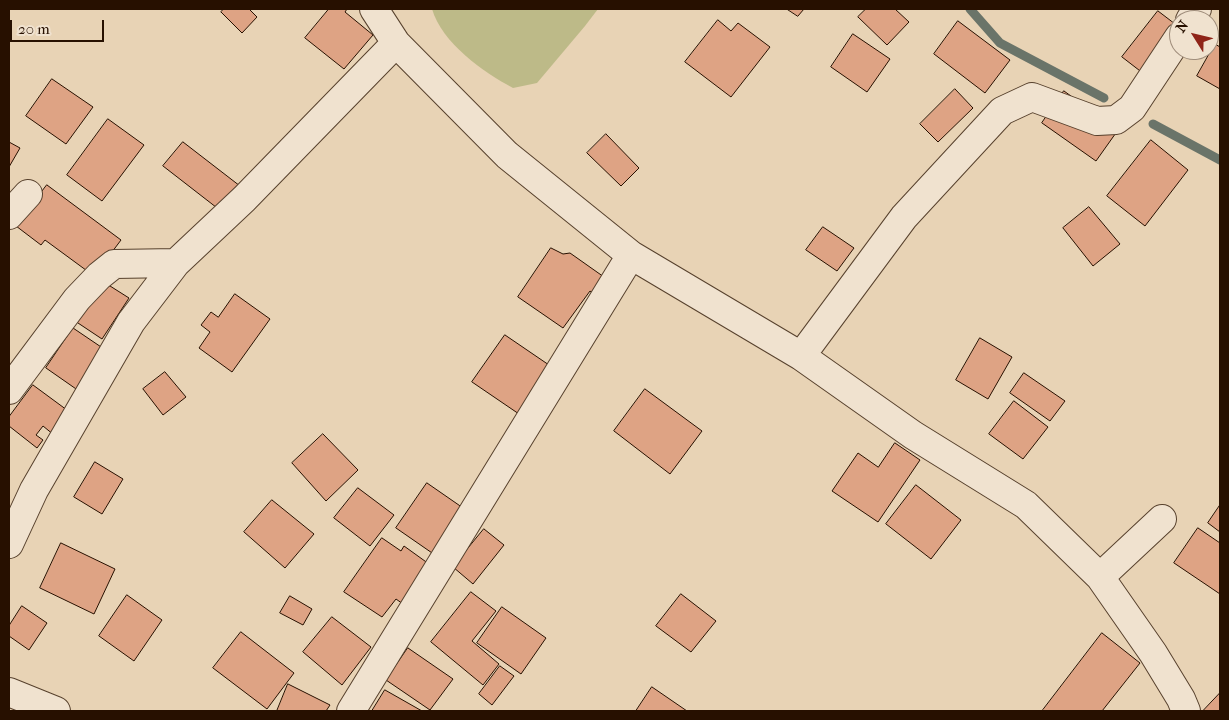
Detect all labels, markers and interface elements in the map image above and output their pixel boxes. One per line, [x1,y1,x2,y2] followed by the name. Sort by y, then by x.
[12,10,106,42] scale bar
[1169,10,1219,60] north arrow
[1172,17,1192,36] text: N
[18,20,50,38] text: 20 m

